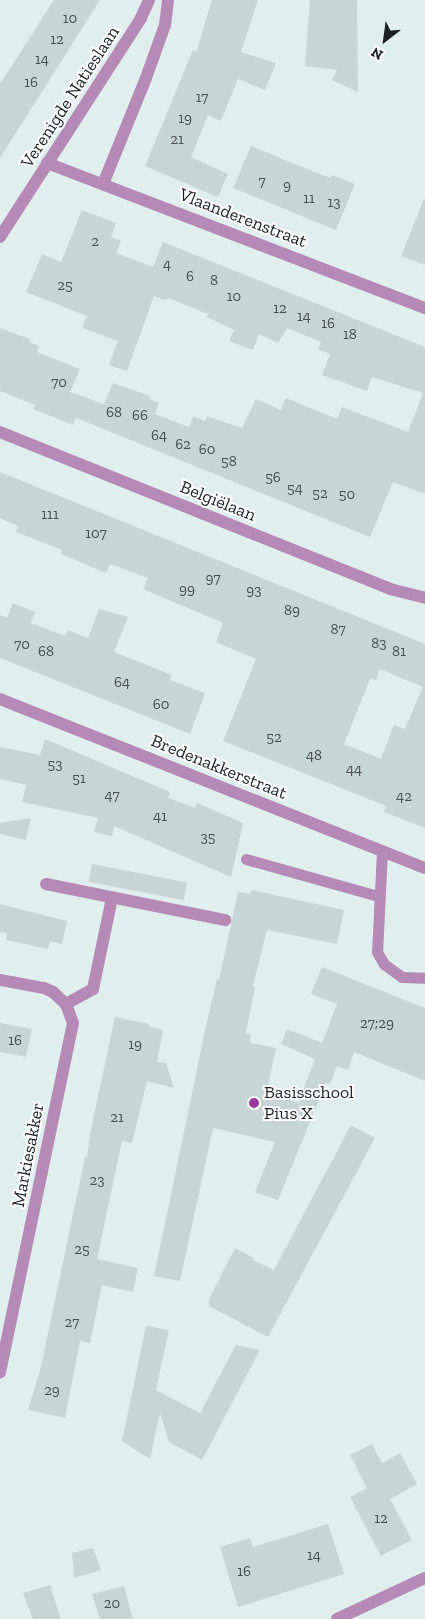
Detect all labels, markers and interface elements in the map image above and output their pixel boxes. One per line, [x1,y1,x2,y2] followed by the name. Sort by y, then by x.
[63,10,77,28] house number: 10
[360,15,410,65] north arrow
[16,22,124,172] street label: Verenigde Natieslaan
[50,31,64,49] house number: 12
[368,43,386,63] text: N
[35,51,49,69] house number: 14
[24,74,38,92] house number: 16
[196,89,208,107] house number: 17
[178,110,192,128] house number: 19
[170,131,184,149] house number: 21
[258,173,266,191] house number: 7
[283,177,291,195] house number: 9
[176,184,310,252] street label: Vlaanderenstraat
[303,190,315,208] house number: 11
[327,194,341,212] house number: 13
[91,233,99,251] house number: 2
[163,256,171,274] house number: 4
[186,268,194,286] house number: 6
[210,272,218,290] house number: 8
[57,277,73,295] house number: 25
[227,288,241,306] house number: 10
[273,300,287,318] house number: 12
[297,308,311,326] house number: 14
[321,315,335,333] house number: 16
[343,326,357,344] house number: 18
[51,374,67,392] house number: 70
[106,404,122,422] house number: 68
[132,407,148,425] house number: 66
[151,427,167,445] house number: 64
[175,436,191,454] house number: 62
[199,441,215,459] house number: 60
[221,453,237,471] house number: 58
[265,469,281,487] house number: 56
[177,476,259,526] street label: Belgiëlaan
[287,480,303,498] house number: 54
[312,485,328,503] house number: 52
[339,486,355,504] house number: 50
[41,506,59,524] house number: 111
[85,525,107,543] house number: 107
[205,570,221,588] house number: 97
[179,581,195,599] house number: 99
[246,582,262,600] house number: 93
[284,602,300,620] house number: 89
[330,621,346,639] house number: 87
[371,635,387,653] house number: 83
[14,636,30,654] house number: 70
[38,643,54,661] house number: 68
[392,643,406,661] house number: 81
[114,674,130,692] house number: 64
[153,696,169,714] house number: 60
[266,729,282,747] house number: 52
[148,730,290,804] street label: Bredenakkerstraat
[306,747,322,765] house number: 48
[47,756,63,774] house number: 53
[346,761,362,779] house number: 44
[72,770,86,788] house number: 51
[105,787,119,805] house number: 47
[396,788,412,806] house number: 42
[153,808,167,826] house number: 41
[200,829,216,847] house number: 35
[360,1015,394,1033] house number: 27;29
[8,1032,22,1050] house number: 16
[128,1036,142,1054] house number: 19
[264,1082,354,1124] place label: Basisschool Pius X
[248,1097,260,1109] marker: Basisschool Pius X
[7,1101,49,1209] street label: Markiesakker
[110,1109,124,1127] house number: 21
[89,1172,105,1190] house number: 23
[74,1241,90,1259] house number: 25
[65,1314,79,1332] house number: 27
[44,1382,60,1400] house number: 29
[374,1510,388,1528] house number: 12
[307,1547,321,1565] house number: 14
[237,1563,251,1581] house number: 16
[104,1595,120,1613] house number: 20

